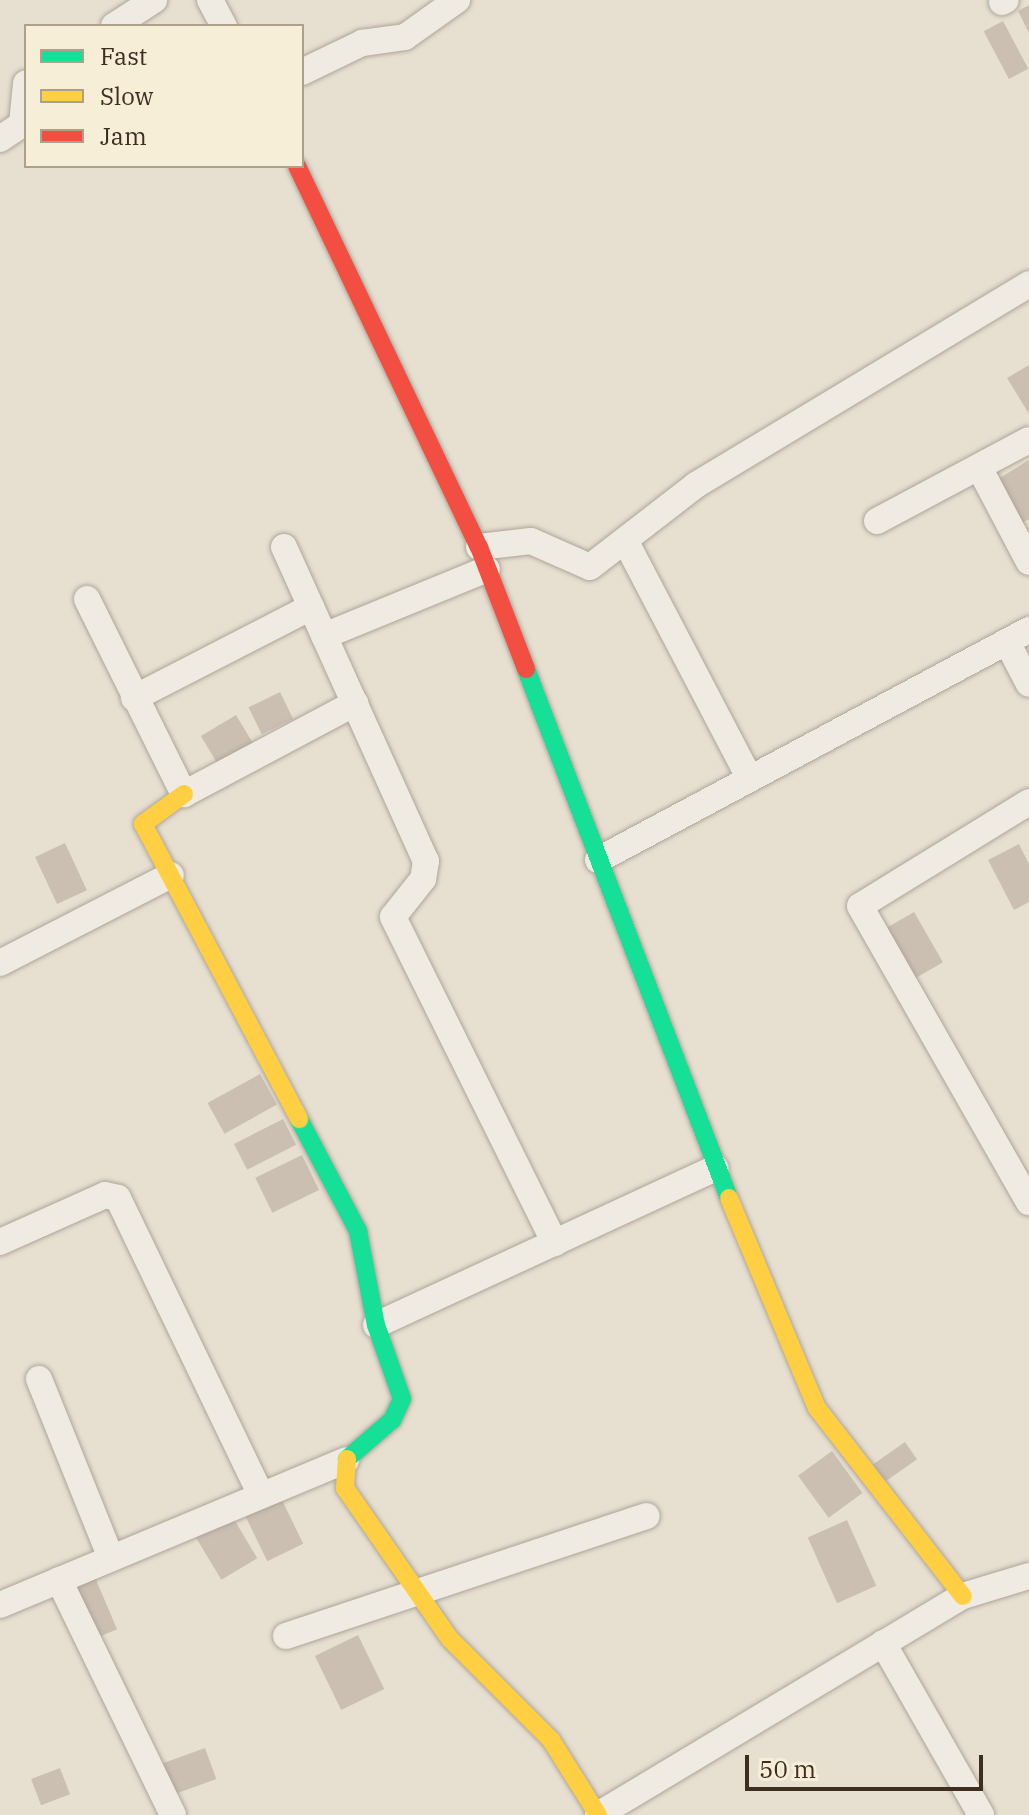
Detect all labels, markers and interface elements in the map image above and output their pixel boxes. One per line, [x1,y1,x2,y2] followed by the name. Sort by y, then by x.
[24,24,304,168] legend
[100,40,147,72] text: Fast
[100,80,153,112] text: Slow
[100,120,147,152] text: Jam
[749,1739,987,1789] scale bar
[759,1753,816,1785] text: 50 m

